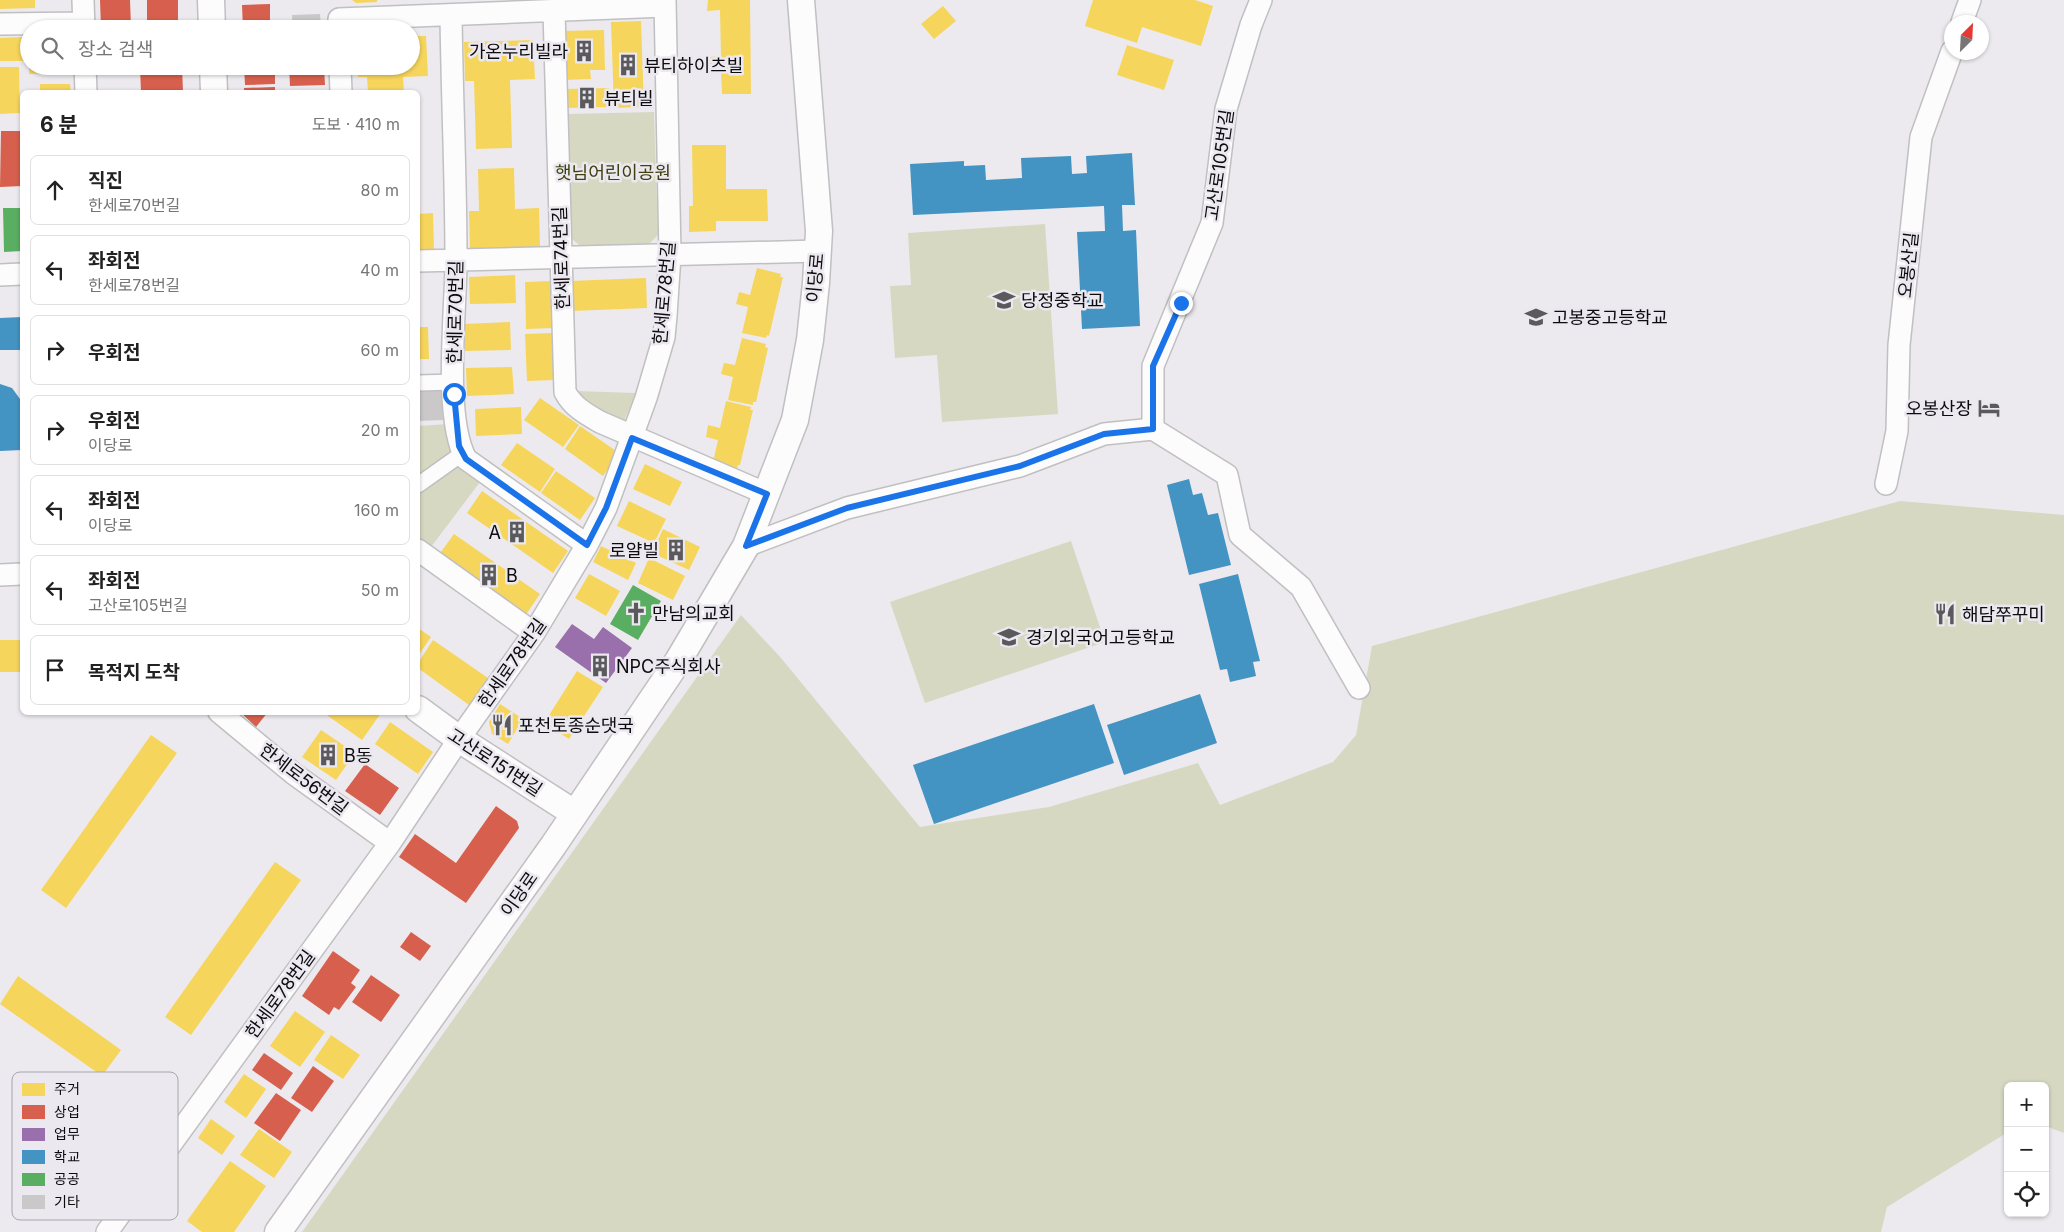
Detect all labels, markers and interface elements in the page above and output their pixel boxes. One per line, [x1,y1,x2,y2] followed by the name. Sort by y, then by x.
[1944,15,1989,60] north arrow
[20,20,420,75] search box
[38,34,66,62] icon: search
[78,38,153,61] text: 장소 검색
[571,38,597,64] building icon: 가온누리빌라
[469,41,568,62] place label: 가온누리빌라
[615,52,641,78] building icon: 뷰티하이츠빌
[644,55,743,76] place label: 뷰티하이츠빌
[574,85,600,111] building icon: 뷰티빌
[604,88,654,109] place label: 뷰티빌
[1201,108,1237,222] street label: 고산로105번길
[40,112,78,137] text: 6 분
[312,114,400,134] text: 도보 · 410 m
[555,162,671,183] park label: 햇님어린이공원
[88,169,123,192] text: 직진
[41,176,69,204] icon: ahead
[360,180,399,200] text: 80 m
[88,195,181,215] text: 한세로70번길
[549,206,573,310] street label: 한세로74번길
[1894,231,1922,299] street label: 오봉산길
[649,240,679,346] street label: 한세로78번길
[88,249,140,272] text: 좌회전
[802,252,828,304] street label: 이당로
[41,256,69,284] icon: left
[360,260,399,280] text: 40 m
[444,260,466,364] street label: 한세로70번길
[88,275,180,295] text: 한세로78번길
[991,287,1017,313] school or university icon: 당정중학교
[1021,290,1104,311] place label: 당정중학교
[1170,292,1193,315] route end
[1523,304,1549,330] school or university icon: 고봉중고등학교
[1552,307,1668,328] place label: 고봉중고등학교
[41,336,69,364] icon: right
[360,340,399,360] text: 60 m
[88,341,140,364] text: 우회전
[443,383,466,406] route start
[1976,395,2002,421] hotel icon: 오봉산장
[1906,398,1972,419] place label: 오봉산장
[88,409,140,432] text: 우회전
[41,416,69,444] icon: right
[361,420,399,440] text: 20 m
[88,435,132,455] text: 이당로
[88,489,140,512] text: 좌회전
[41,496,69,524] icon: left
[354,500,399,520] text: 160 m
[88,515,132,535] text: 이당로
[504,519,530,545] building icon: A
[489,522,501,543] place label: A
[663,537,689,563] building icon: 로얄빌
[609,540,659,561] place label: 로얄빌
[476,562,502,588] building icon: B
[506,565,518,586] place label: B
[88,569,140,592] text: 좌회전
[41,576,69,604] icon: left
[361,580,399,600] text: 50 m
[88,595,188,615] text: 고산로105번길
[623,600,649,626] church icon: 만남의교회
[1932,601,1958,627] restaurant icon: 해담쭈꾸미
[652,603,735,624] place label: 만남의교회
[1962,604,2045,625] place label: 해담쭈꾸미
[474,614,550,712] street label: 한세로78번길
[996,624,1022,650] school or university icon: 경기외국어고등학교
[1026,627,1175,648] place label: 경기외국어고등학교
[587,653,613,679] building icon: NPC주식회사
[41,656,69,684] icon: arrive
[616,656,721,677] place label: NPC주식회사
[88,661,180,684] text: 목적지 도착
[489,712,515,738] restaurant icon: 포천토종순댓국
[518,715,634,736] place label: 포천토종순댓국
[444,724,546,800] street label: 고산로151번길
[256,739,352,819] street label: 한세로56번길
[315,742,341,768] building icon: B동
[344,745,372,766] place label: B동
[496,868,542,920] street label: 이당로
[241,946,319,1042] street label: 한세로78번길
[12,1072,178,1220] legend
[54,1080,80,1097] text: 주거
[2004,1082,2049,1217] map controls
[2004,1082,2049,1127] button: +
[54,1103,80,1120] text: 상업
[54,1125,80,1142] text: 업무
[2004,1127,2049,1172] button: −
[54,1148,80,1165] text: 학교
[54,1170,80,1187] text: 공공
[2004,1172,2049,1217] button: locate
[54,1193,80,1210] text: 기타

